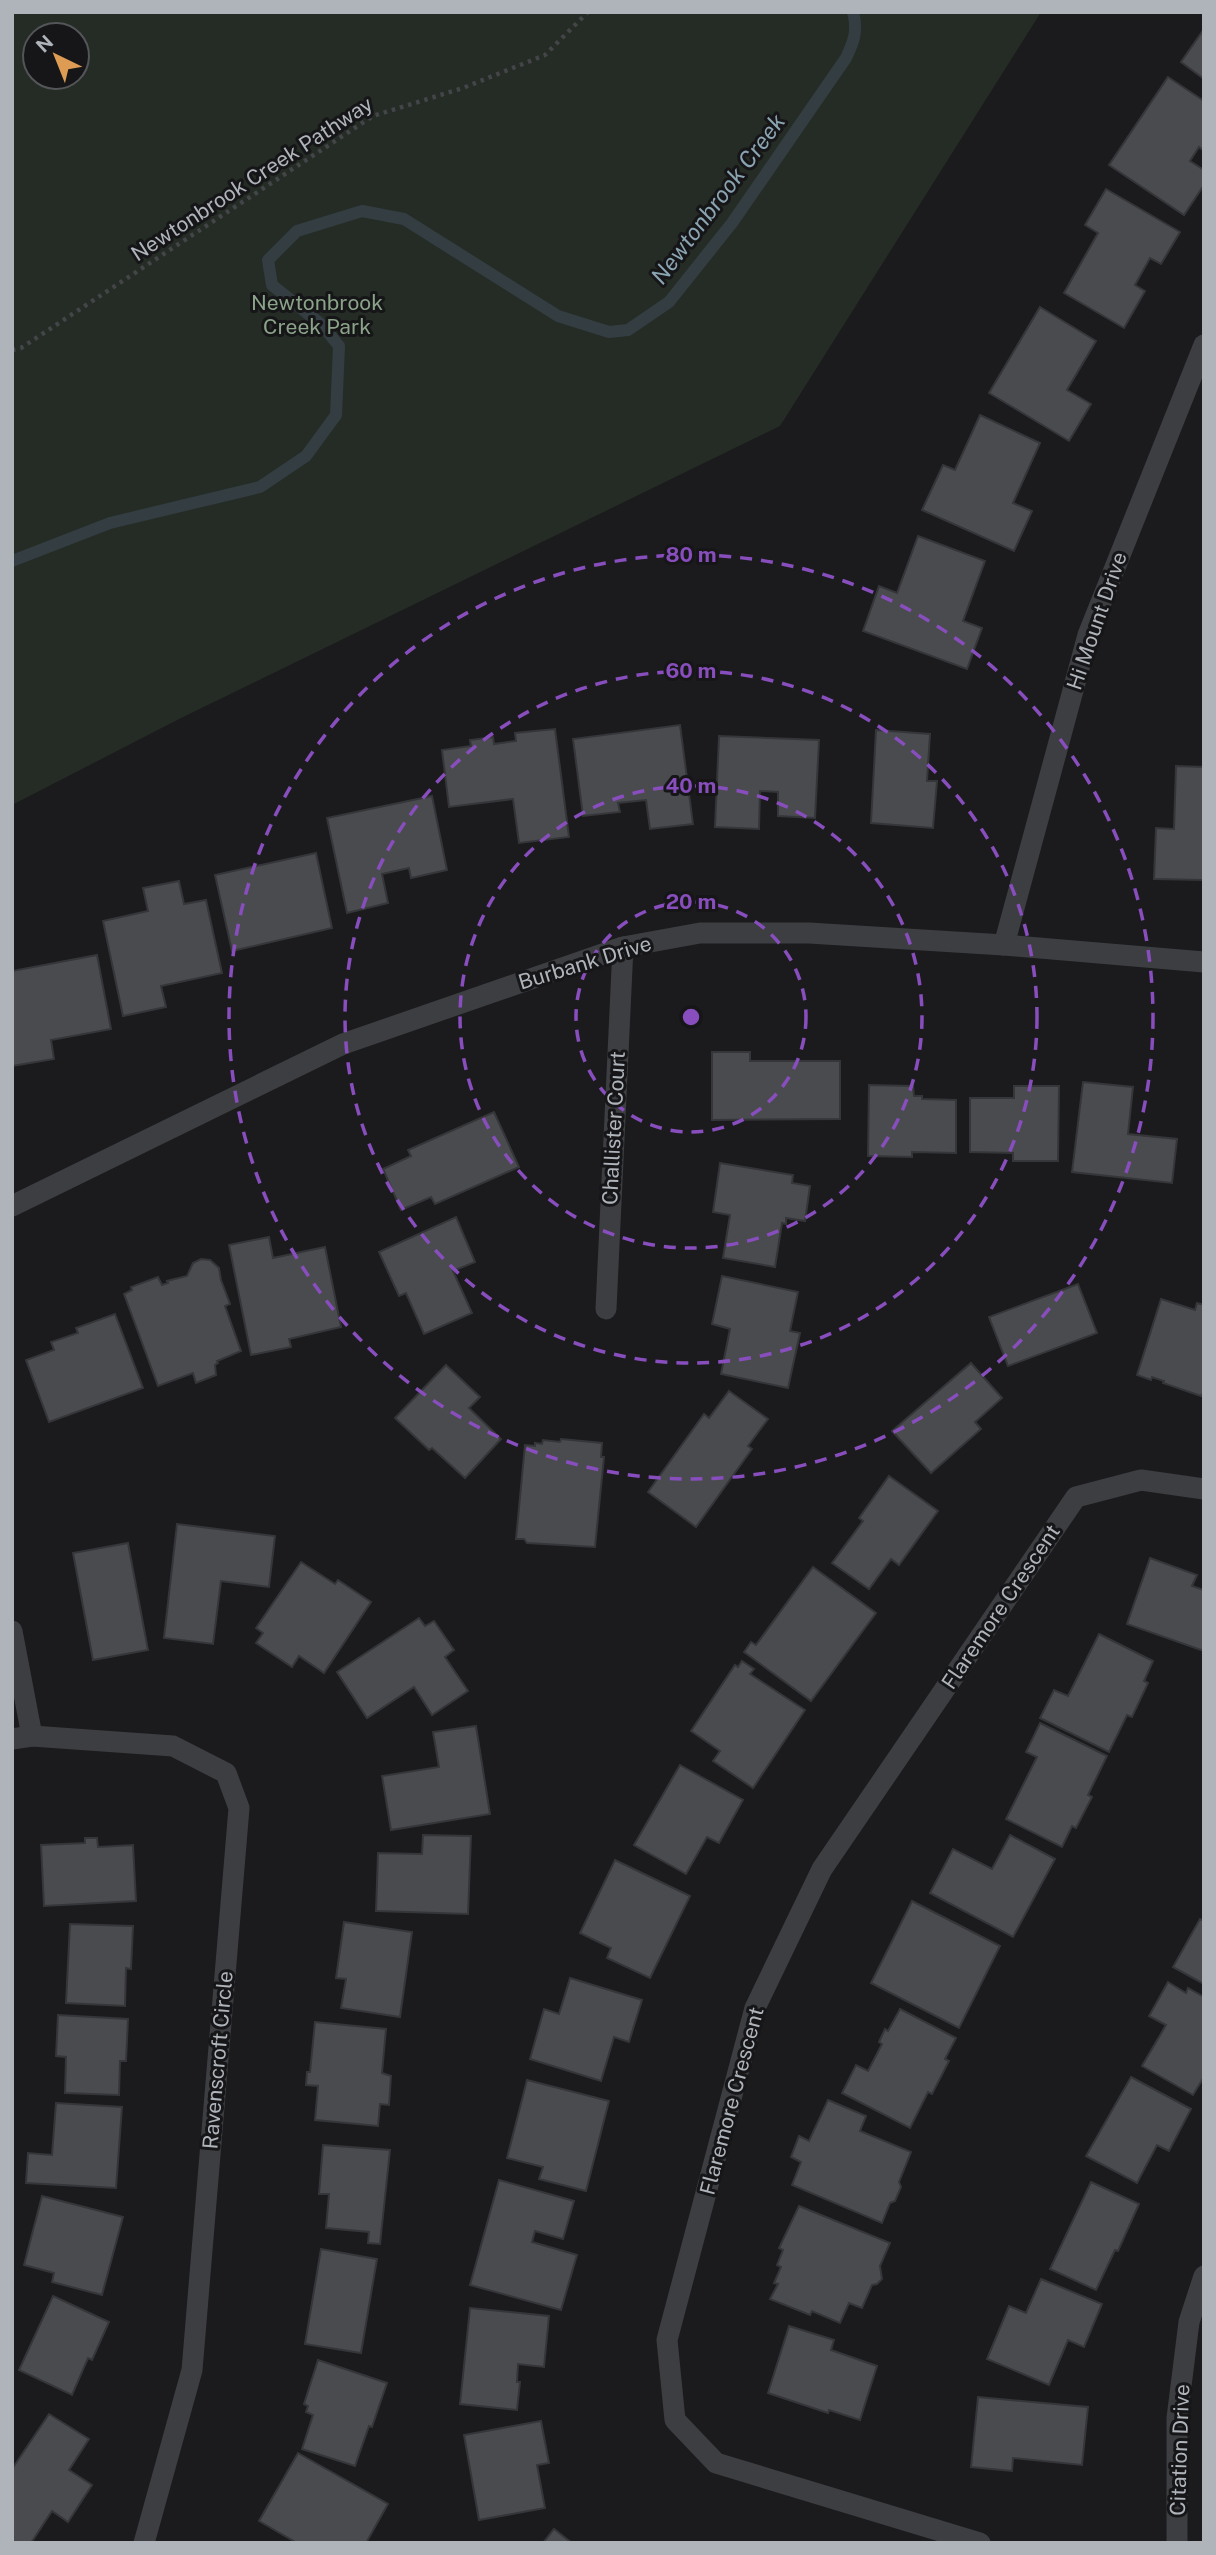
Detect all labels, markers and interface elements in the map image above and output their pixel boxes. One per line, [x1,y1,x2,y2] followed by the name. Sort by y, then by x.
[21,21,91,91] north arrow
[31,30,57,57] text: N
[126,91,377,266] street label: Newtonbrook Creek Pathway
[645,108,791,289] water label: Newtonbrook Creek
[251,290,383,339] park label: Newtonbrook Creek Park
[665,542,717,567] text: 80 m
[1061,549,1132,693] street label: Hi Mount Drive
[666,658,716,683] text: 60 m
[666,773,716,798] text: 40 m
[666,889,716,914] text: 20 m
[515,930,654,995] street label: Burbank Drive
[679,1005,703,1029] centre of rings
[597,1051,630,1205] street label: Challister Court
[936,1520,1065,1694] street label: Flaremore Crescent
[197,1970,238,2150] street label: Ravenscroft Circle
[694,2004,769,2197] street label: Flaremore Crescent
[1165,2384,1194,2516] street label: Citation Drive

